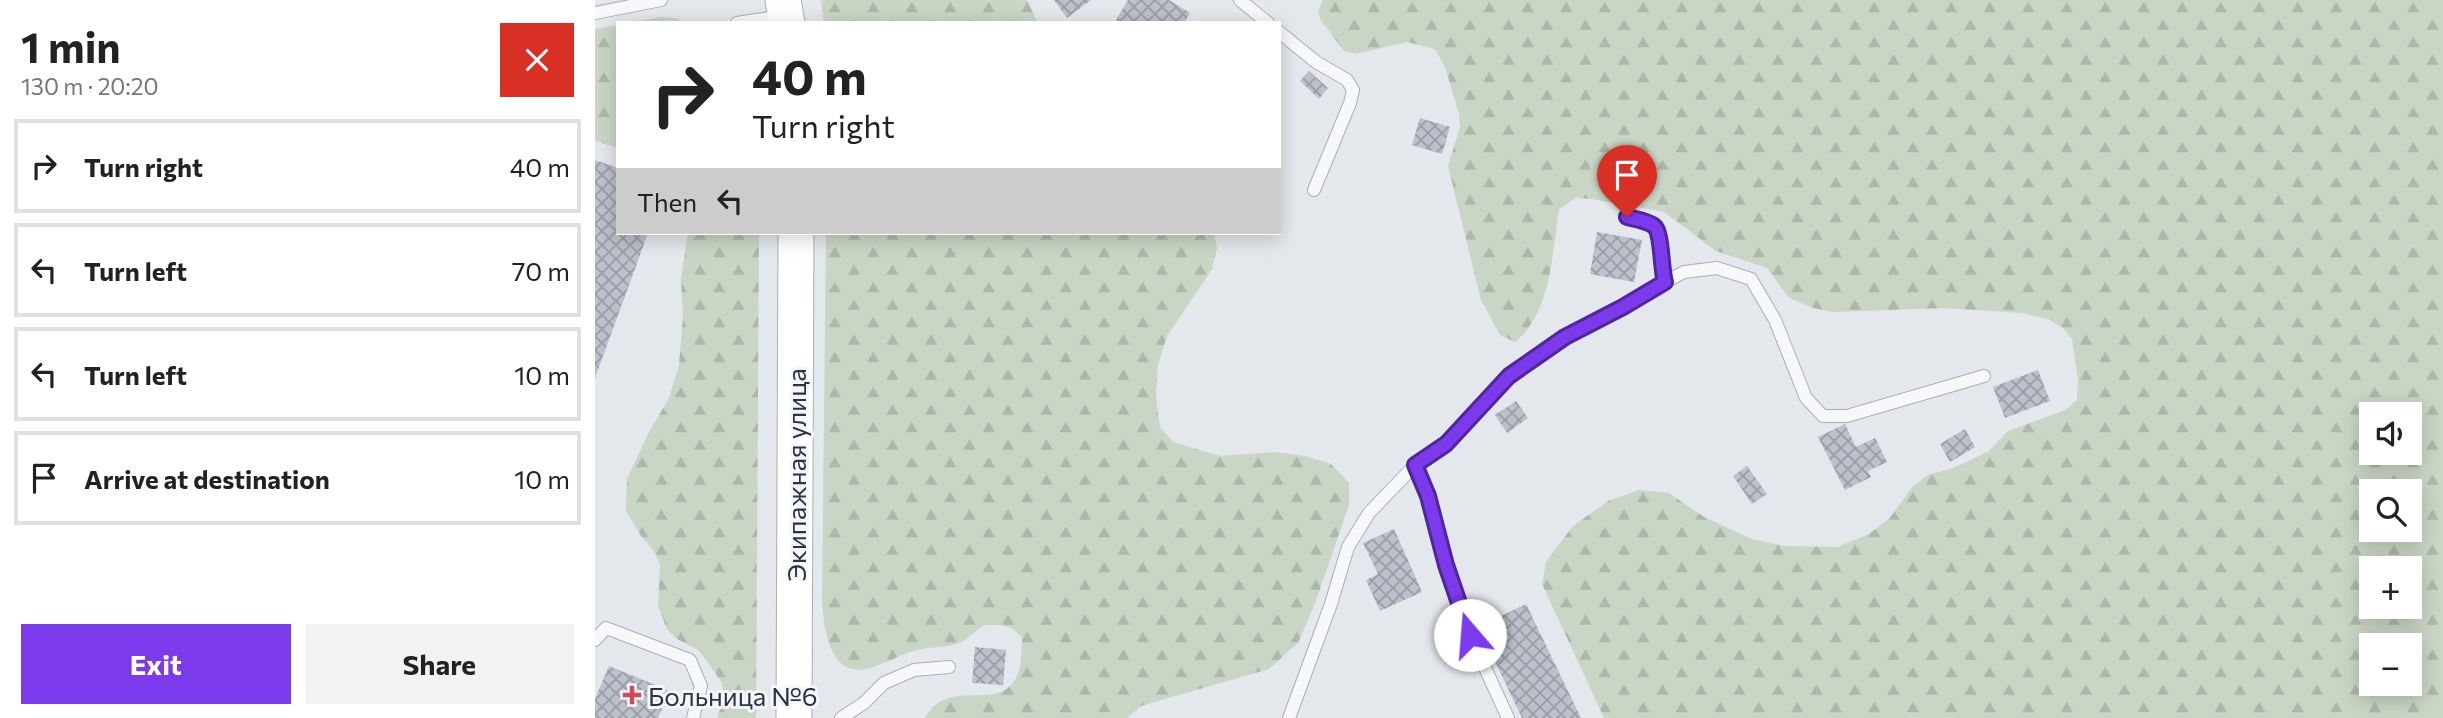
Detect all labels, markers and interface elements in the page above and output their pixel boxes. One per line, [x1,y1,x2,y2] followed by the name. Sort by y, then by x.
[21,20,121,72] text: 1 min
[500,23,574,97] button: close
[752,45,867,105] text: 40 m
[637,49,728,140] icon: right
[21,72,159,100] text: 130 m · 20:20
[752,105,895,145] text: Turn right
[1597,145,1657,217] pin
[25,147,63,185] icon: right
[84,151,203,182] text: Turn right
[510,151,570,182] text: 40 m
[1608,156,1646,194] icon: arrive
[711,182,749,220] icon: left
[637,186,697,217] text: Then
[25,251,63,289] icon: left
[84,255,187,286] text: Turn left
[512,255,570,286] text: 70 m
[25,355,63,393] icon: left
[84,359,187,390] text: Turn left
[514,359,570,390] text: 10 m
[780,368,811,582] street label: Экипажная улица
[2359,402,2422,696] map controls
[2359,402,2422,465] button: sound
[25,459,63,497] icon: arrive
[84,463,330,494] text: Arrive at destination
[514,463,570,494] text: 10 m
[2359,479,2422,542] button: search
[2359,556,2422,619] button: +
[1433,598,1507,672] position arrow
[21,624,291,704] button: Exit
[305,624,574,704] button: Share
[2359,633,2422,696] button: −
[648,680,818,711] place label: Больница №6
[622,685,642,705] marker: Больница №6

